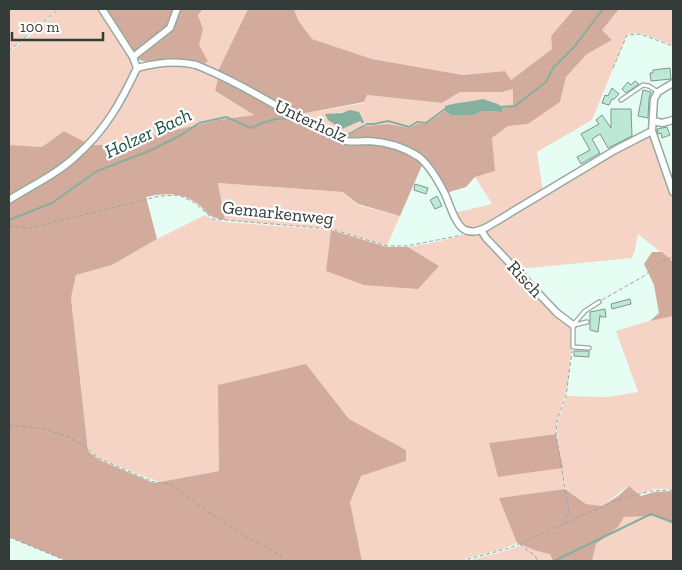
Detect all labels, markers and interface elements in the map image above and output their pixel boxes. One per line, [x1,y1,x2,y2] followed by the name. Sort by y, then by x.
[12,10,104,42] scale bar
[20,18,59,36] text: 100 m
[271,95,351,147] street label: Unterholz
[101,103,195,163] water label: Holzer Bach
[221,196,335,230] street label: Gemarkenweg
[502,256,548,302] street label: Risch

